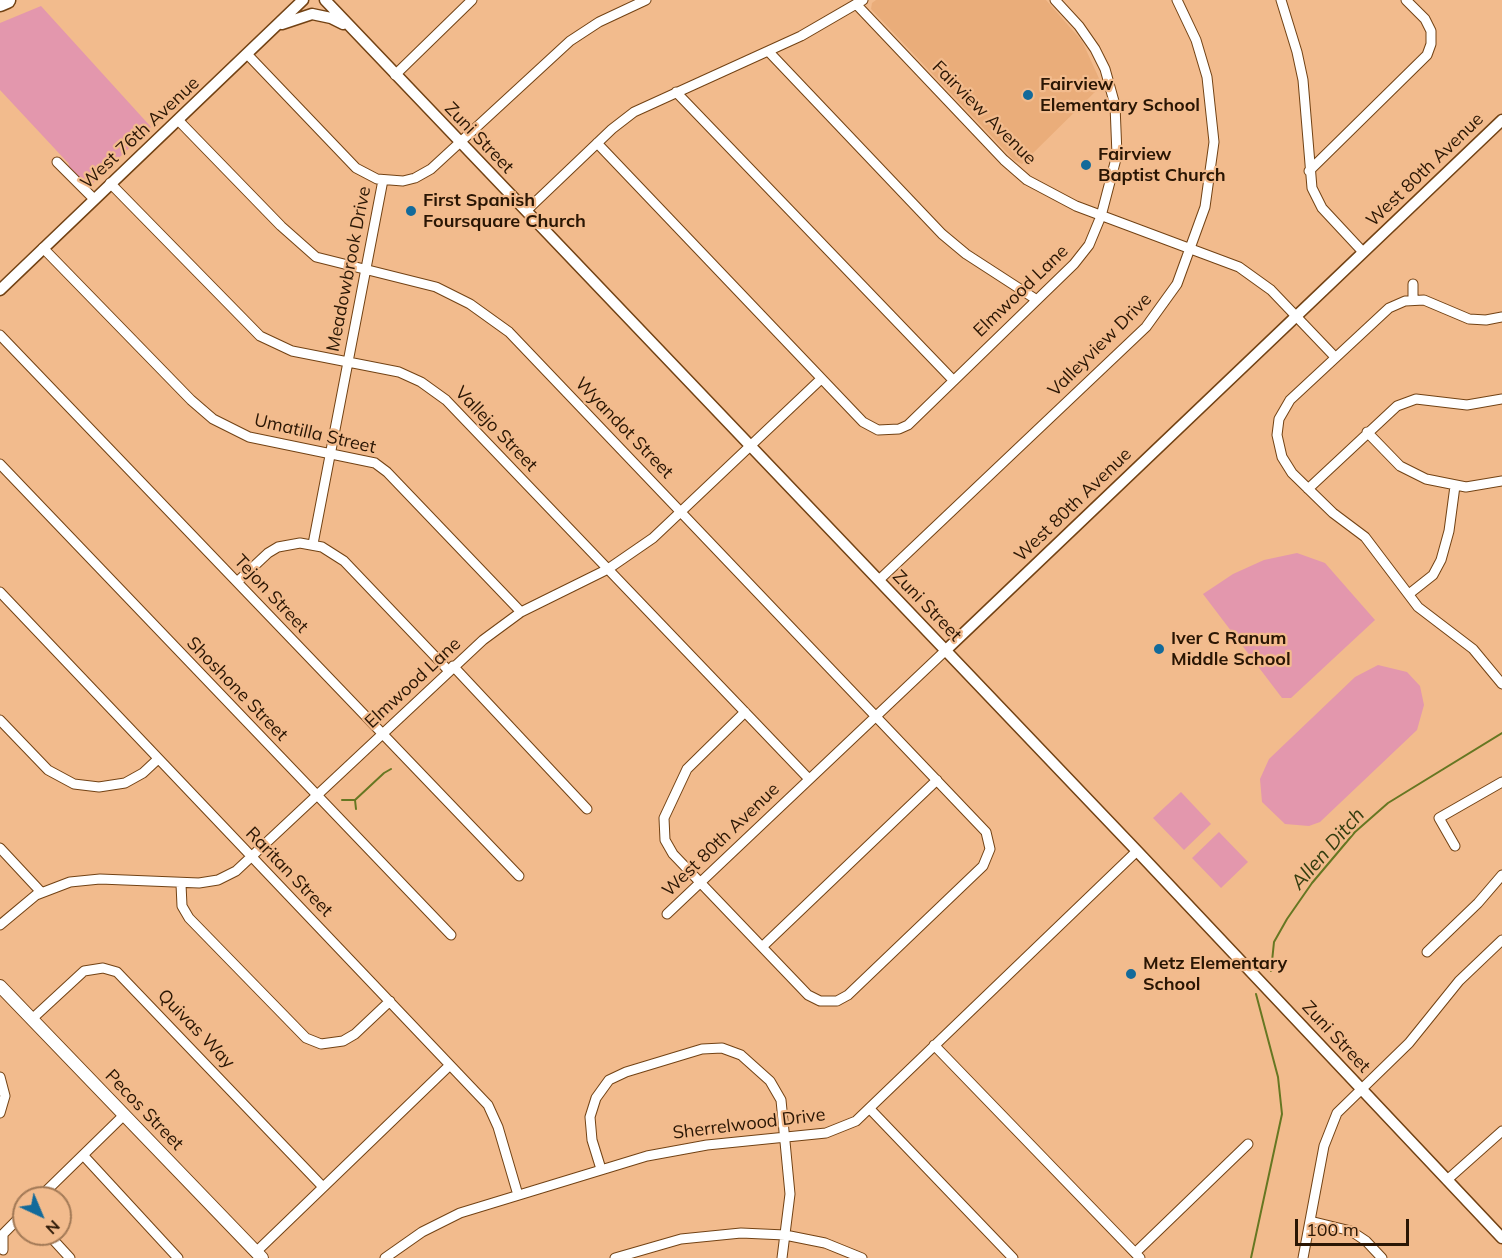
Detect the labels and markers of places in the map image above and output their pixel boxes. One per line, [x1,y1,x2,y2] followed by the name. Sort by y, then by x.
[1040,74,1200,116] place label: Fairview Elementary School
[1021,88,1035,102] marker: Fairview Elementary School
[1098,144,1226,186] place label: Fairview Baptist Church
[1079,158,1093,172] marker: Fairview Baptist Church
[423,190,586,232] place label: First Spanish Foursquare Church
[404,204,418,218] marker: First Spanish Foursquare Church
[1171,628,1291,670] place label: Iver C Ranum Middle School
[1152,642,1166,656] marker: Iver C Ranum Middle School
[1143,953,1287,996] place label: Metz Elementary School
[1124,967,1138,981] marker: Metz Elementary School

